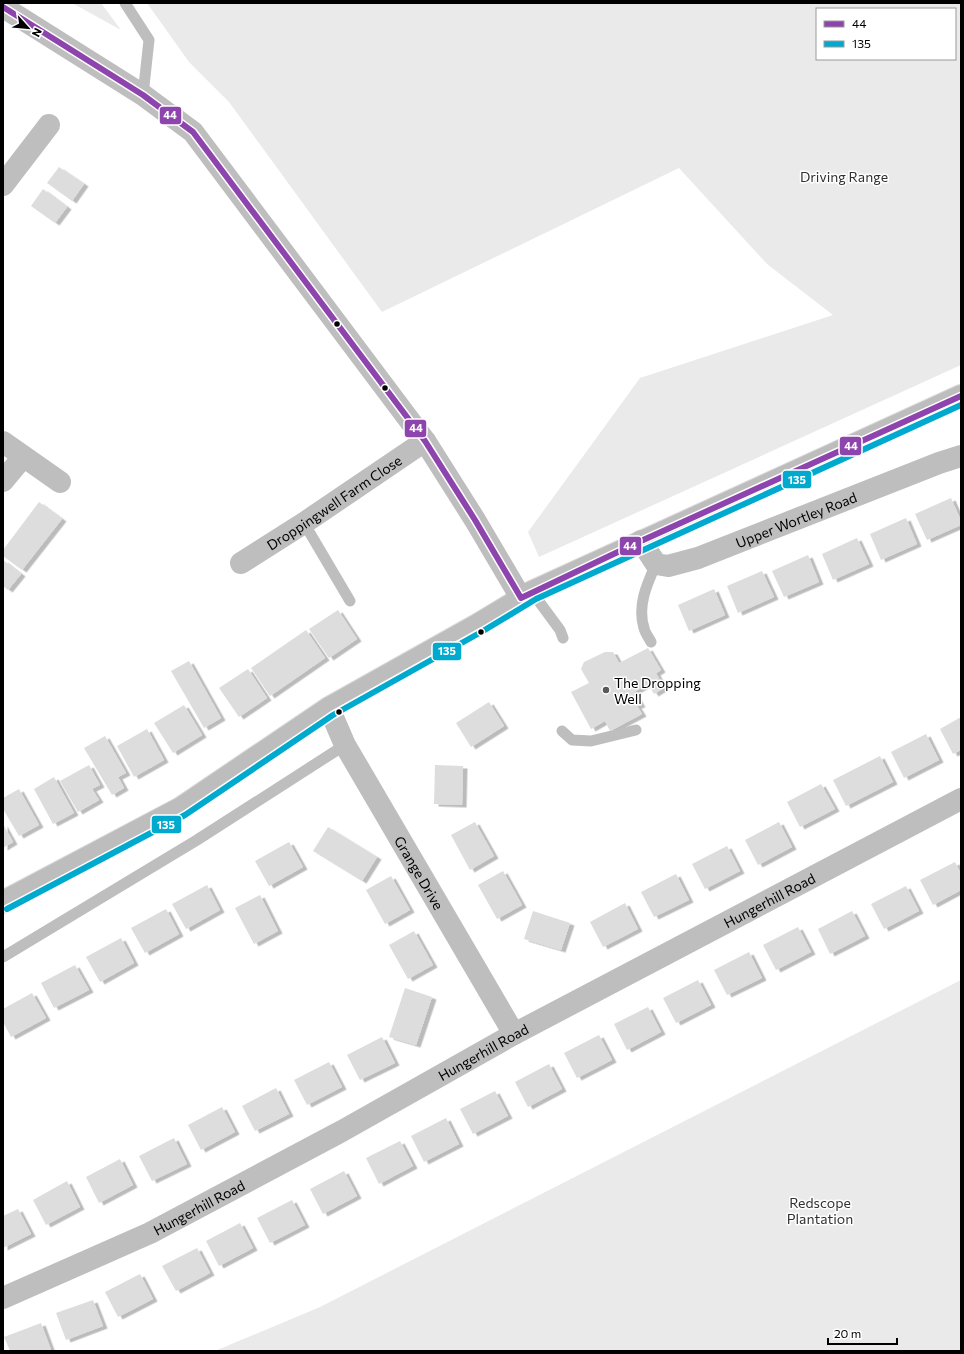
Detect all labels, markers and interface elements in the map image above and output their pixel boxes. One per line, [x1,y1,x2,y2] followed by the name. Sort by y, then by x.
[8,8,48,48] north arrow
[816,8,956,60] legend
[852,16,866,30] text: 44
[30,26,45,39] text: N
[852,36,871,50] text: 135
[159,106,182,125] line badge: 44
[163,108,177,121] text: 44
[800,168,888,185] park label: Driving Range
[332,319,342,329] unlabelled marker
[380,383,390,393] unlabelled marker
[404,419,427,438] line badge: 44
[409,421,423,434] text: 44
[839,436,862,456] line badge: 44
[844,439,858,452] text: 44
[263,451,405,553] street label: Droppingwell Farm Close
[782,470,812,489] line badge: 135
[788,473,806,486] text: 135
[733,488,859,551] street label: Upper Wortley Road
[619,536,642,556] line badge: 44
[623,539,637,552] text: 44
[476,627,486,637] unlabelled marker
[432,642,462,661] line badge: 135
[438,644,456,657] text: 135
[614,674,701,707] place label: The Dropping Well
[601,685,611,695] marker: The Dropping Well
[334,707,344,717] unlabelled marker
[151,815,182,834] line badge: 135
[157,818,175,831] text: 135
[391,833,448,912] street label: Grange Drive
[721,869,818,931] street label: Hungerhill Road
[435,1020,531,1084] street label: Hungerhill Road
[150,1176,247,1238] street label: Hungerhill Road
[787,1194,853,1227] park label: Redscope Plantation
[828,1320,897,1346] scale bar
[834,1326,861,1340] text: 20 m

